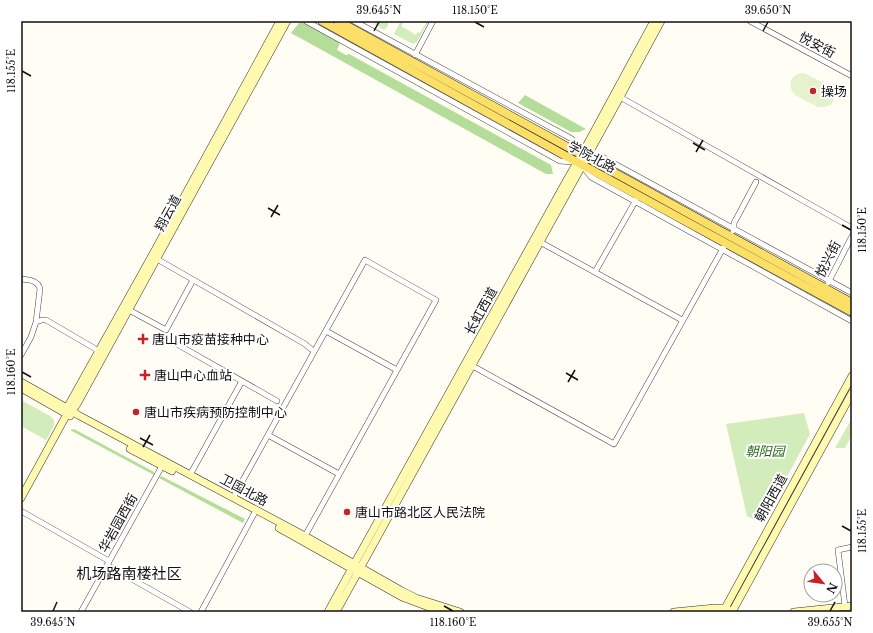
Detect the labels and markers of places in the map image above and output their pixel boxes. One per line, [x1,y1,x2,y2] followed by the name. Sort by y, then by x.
[821,83,847,100] place label: 操场
[808,86,818,96] marker: 操场
[152,331,269,348] place label: 唐山市疫苗接种中心
[137,333,149,345] marker: 唐山市疫苗接种中心
[154,367,232,384] place label: 唐山中心血站
[139,369,151,381] marker: 唐山中心血站
[144,404,287,421] place label: 唐山市疾病预防控制中心
[131,407,141,417] marker: 唐山市疾病预防控制中心
[355,504,485,521] place label: 唐山市路北区人民法院
[342,507,352,517] marker: 唐山市路北区人民法院

